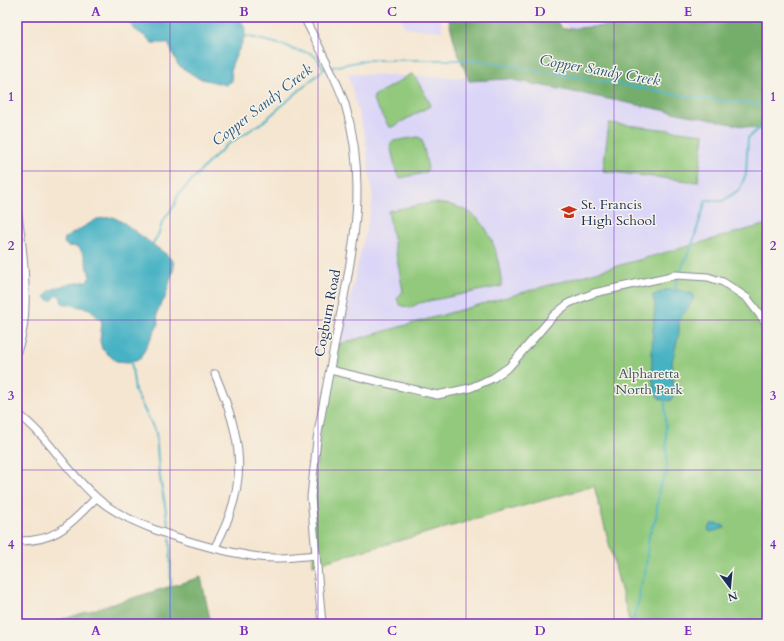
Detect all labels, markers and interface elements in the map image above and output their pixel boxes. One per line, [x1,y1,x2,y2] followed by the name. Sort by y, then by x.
[91,3,101,21] text: A
[239,3,249,21] text: B
[387,3,397,21] text: C
[534,3,546,21] text: D
[684,3,692,21] text: E
[538,50,663,91] water label: Copper Sandy Creek
[208,59,317,151] water label: Copper Sandy Creek
[8,88,14,106] text: 1
[770,88,776,106] text: 1
[581,195,656,230] place label: St. Francis High School
[560,203,578,221] school or university icon: St. Francis High School
[8,237,15,255] text: 2
[770,237,777,255] text: 2
[310,267,345,359] street label: Cogburn Road
[615,364,683,399] park label: Alpharetta North Park
[8,387,15,405] text: 3
[770,387,777,405] text: 3
[8,536,15,554] text: 4
[770,536,777,554] text: 4
[710,567,750,607] north arrow
[726,588,739,605] text: N
[91,622,101,640] text: A
[239,622,249,640] text: B
[387,622,397,640] text: C
[534,622,546,640] text: D
[684,622,692,640] text: E

